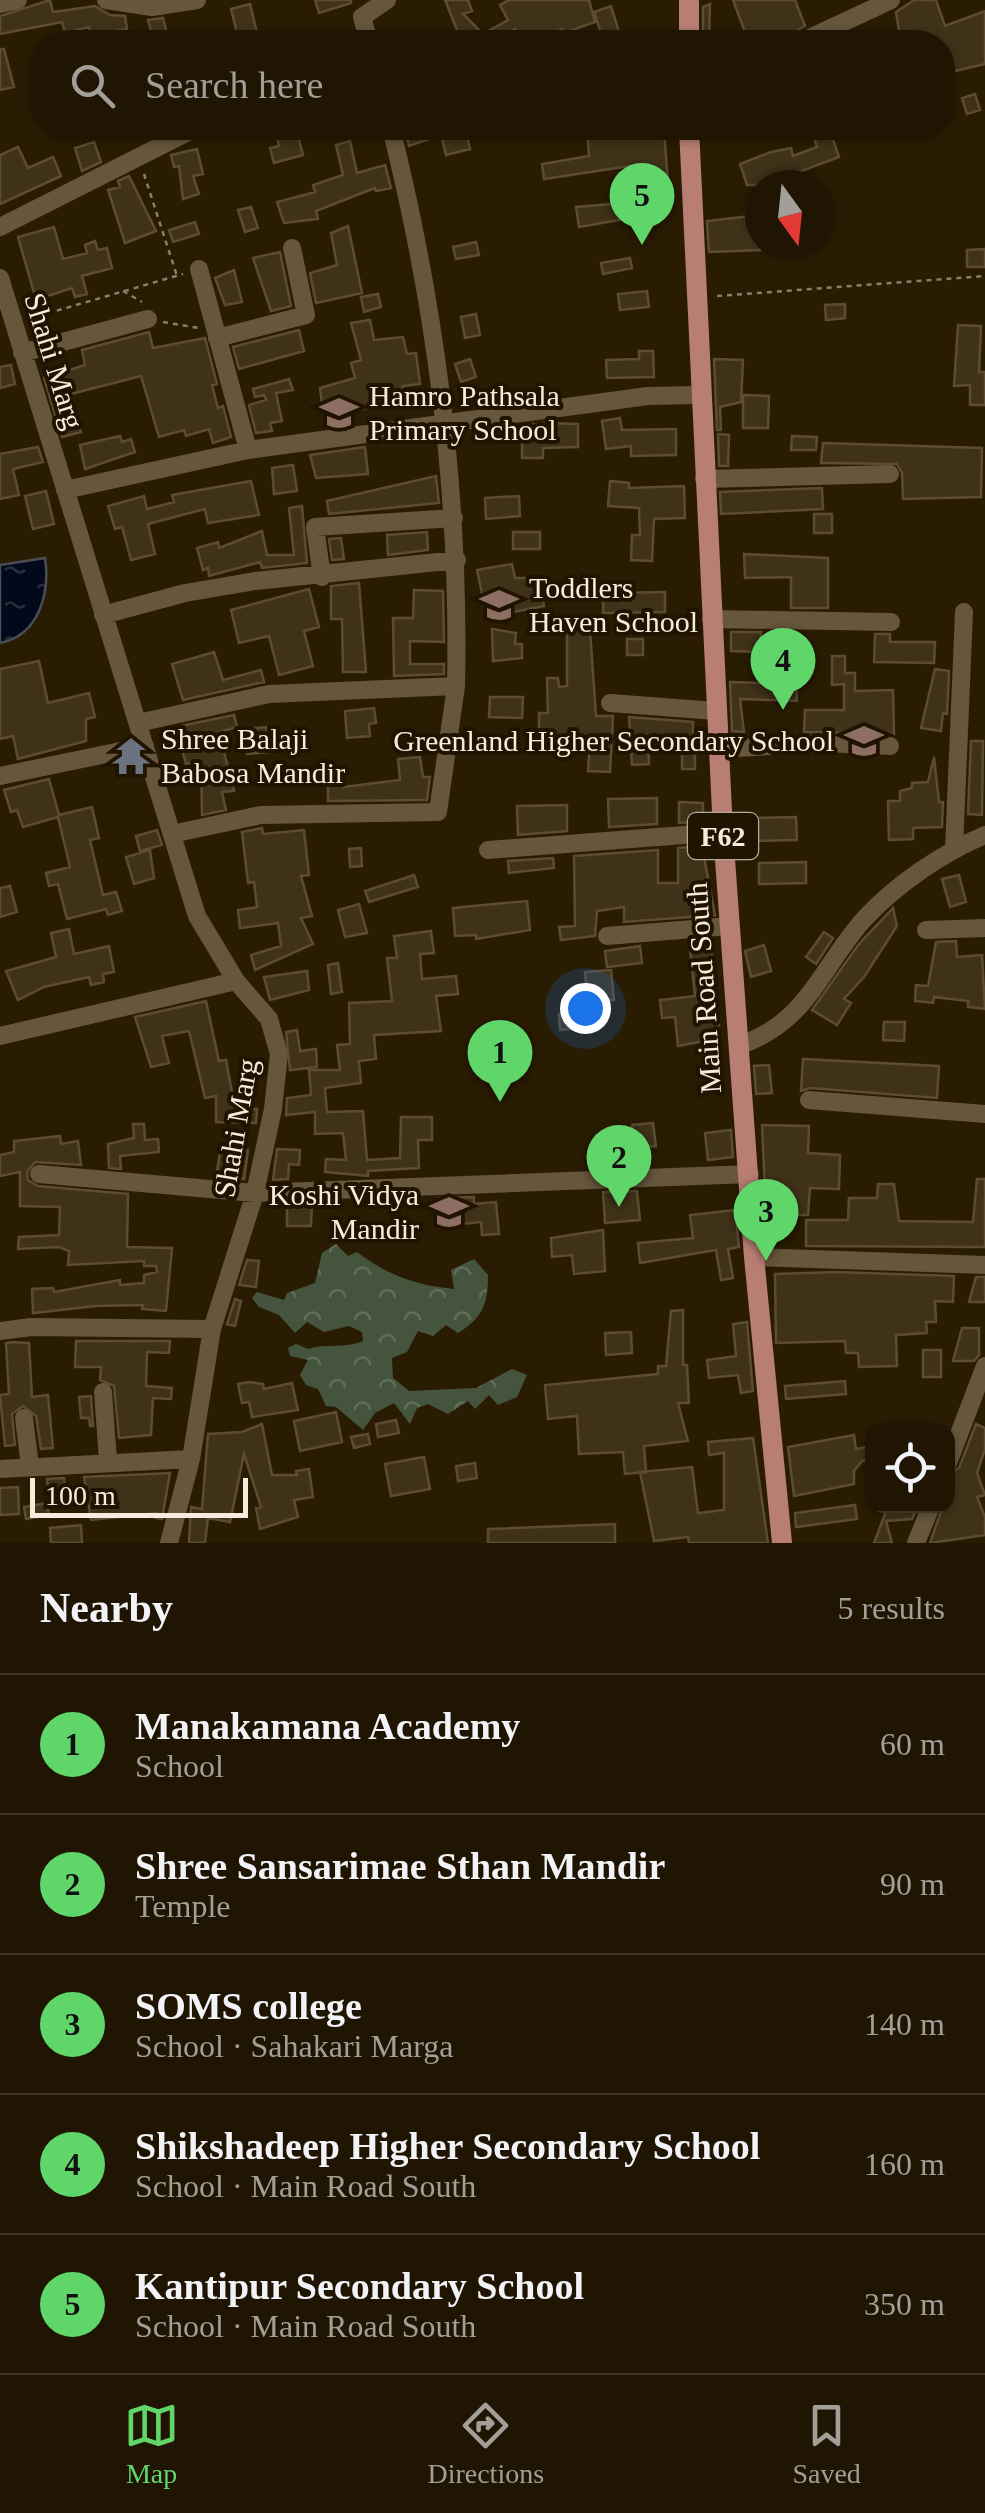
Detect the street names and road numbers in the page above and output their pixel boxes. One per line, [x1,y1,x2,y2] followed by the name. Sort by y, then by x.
[18,289,91,433] street label: Shahi Marg
[688,813,758,859] road number: F62
[680,881,727,1095] street label: Main Road South
[207,1056,264,1200] street label: Shahi Marg

